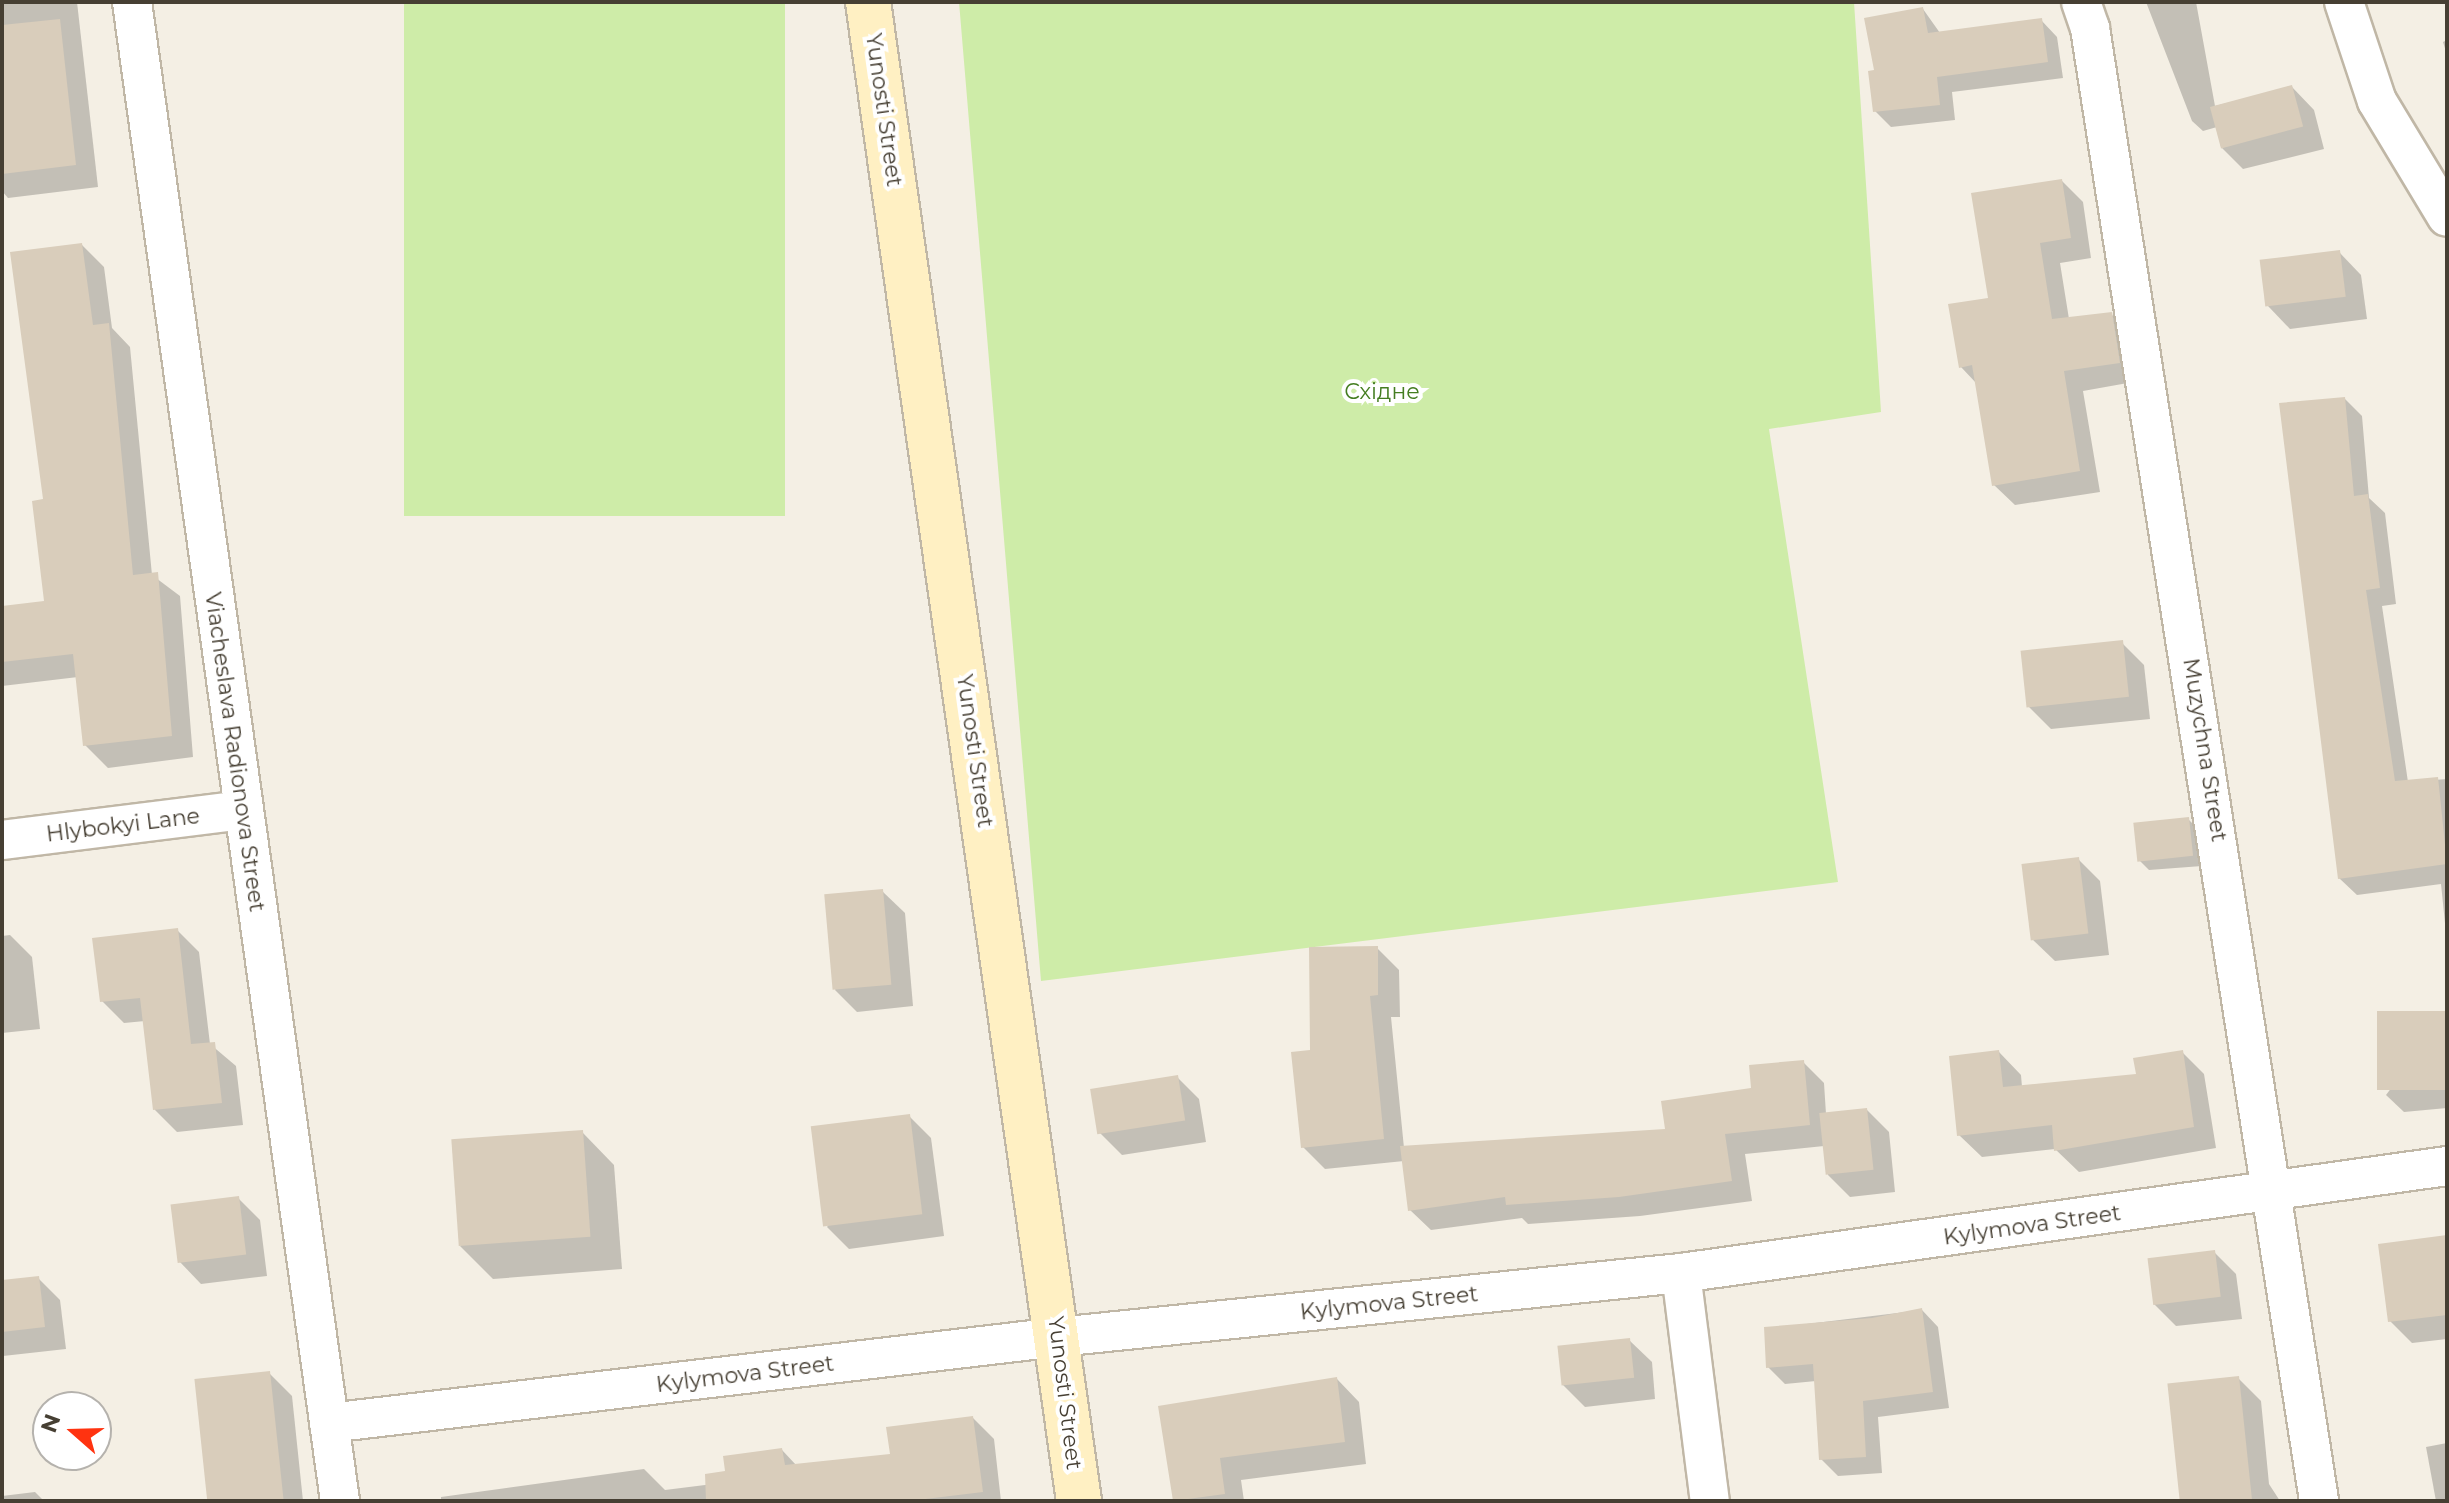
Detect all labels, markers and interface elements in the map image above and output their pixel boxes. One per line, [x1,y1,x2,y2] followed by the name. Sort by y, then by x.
[860,32,908,188] street label: Yunosti Street
[1344,379,1420,405] park label: Східне
[199,591,271,913] street label: Viacheslava Radionova Street
[2177,656,2233,844] street label: Muzychna Street
[951,673,999,829] street label: Yunosti Street
[45,802,201,848] street label: Hlybokyi Lane
[1942,1199,2122,1251] street label: Kylymova Street
[1299,1281,1479,1325] street label: Kylymova Street
[1042,1315,1088,1471] street label: Yunosti Street
[655,1350,835,1398] street label: Kylymova Street
[32,1391,112,1471] north arrow
[35,1410,67,1436] text: N

